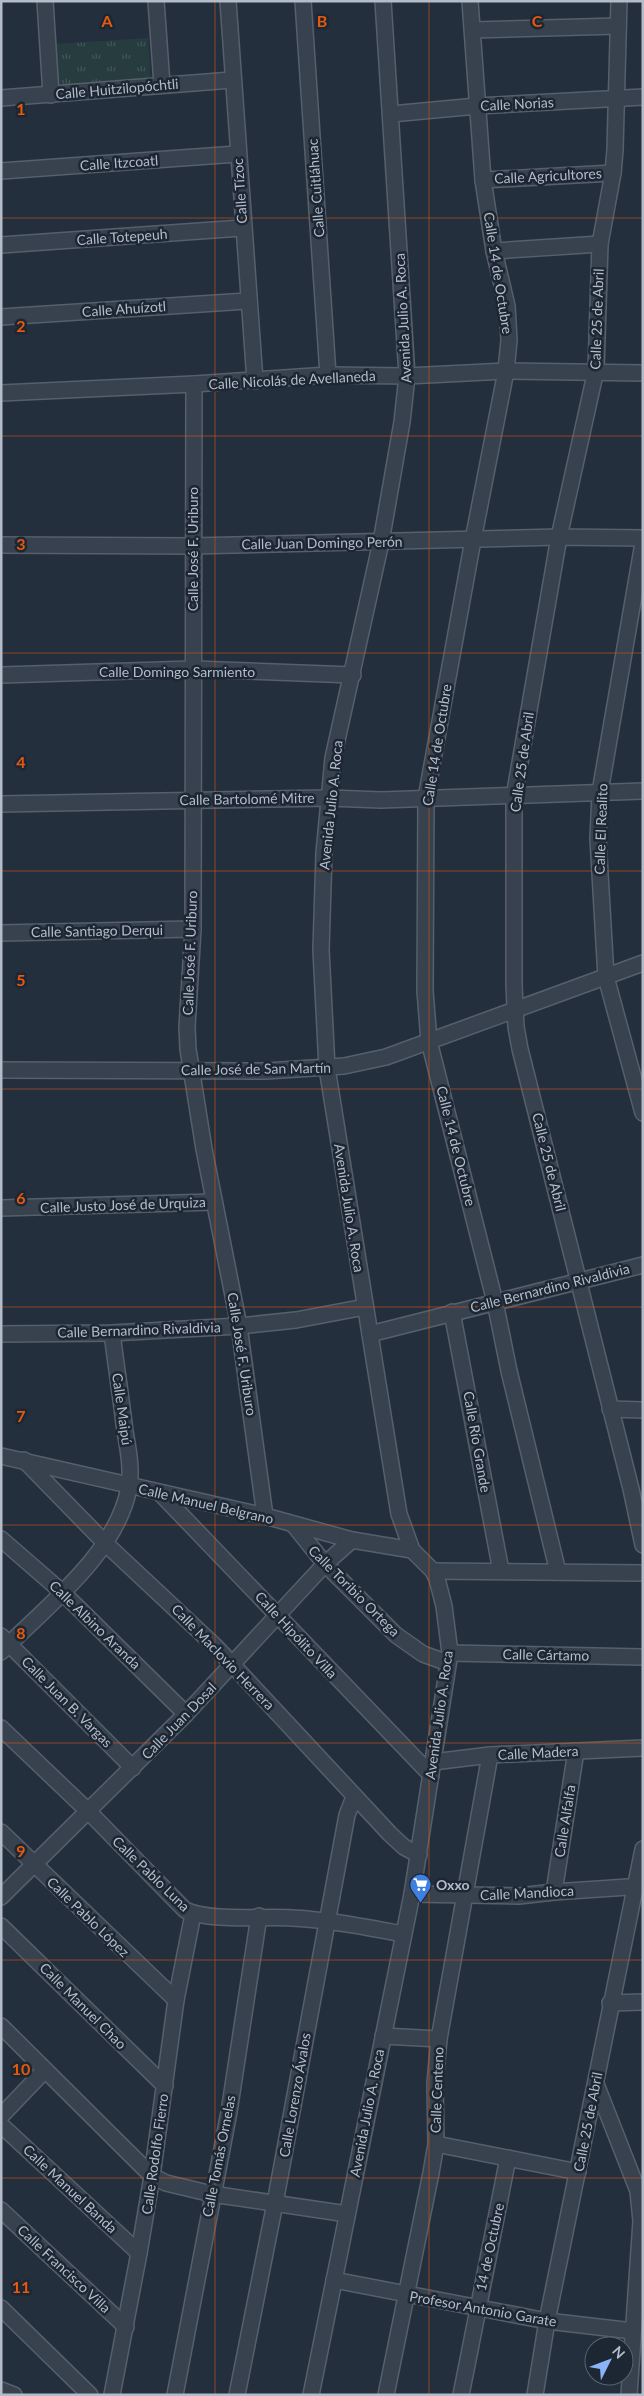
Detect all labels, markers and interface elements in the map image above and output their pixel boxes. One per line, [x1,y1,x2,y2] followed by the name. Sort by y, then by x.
[100,11,113,30] text: A
[317,11,327,30] text: B
[532,11,543,30] text: C
[55,75,179,102] street label: Calle Huitzilopóchtli
[480,93,554,114] street label: Calle Norias
[16,99,26,118] text: 1
[304,138,327,238] street label: Calle Cuitláhuac
[79,151,159,174] street label: Calle Itzcoatl
[229,158,250,224] street label: Calle Tízoc
[494,164,602,187] street label: Calle Agricultores
[480,211,517,335] street label: Calle 14 de Octubre
[76,225,168,248] street label: Calle Totepeuh
[391,253,414,383] street label: Avenida Julio A. Roca
[586,268,607,370] street label: Calle 25 de Abril
[81,297,167,320] street label: Calle Ahuízotl
[16,316,26,335] text: 2
[208,367,376,392] street label: Calle Nicolás de Avellaneda
[184,487,201,611] street label: Calle José F. Uriburo
[241,533,403,552] street label: Calle Juan Domingo Perón
[16,534,26,553] text: 3
[99,663,255,680] street label: Calle Domingo Sarmiento
[418,683,455,807] street label: Calle 14 de Octubre
[506,711,537,813] street label: Calle 25 de Abril
[315,739,346,870] street label: Avenida Julio A. Roca
[16,752,26,771] text: 4
[590,783,611,875] street label: Calle El Realito
[179,789,315,808] street label: Calle Bartolomé Mitre
[179,890,200,1016] street label: Calle José F. Uriburo
[31,921,163,940] street label: Calle Santiago Derqui
[16,970,26,989] text: 5
[181,1059,331,1078] street label: Calle José de San Martín
[433,1084,480,1208] street label: Calle 14 de Octubre
[529,1111,570,1213] street label: Calle 25 de Abril
[331,1142,368,1273] street label: Avenida Julio A. Roca
[16,1188,26,1207] text: 6
[40,1193,206,1216] street label: Calle Justo José de Urquiza
[468,1259,631,1316] street label: Calle Bernardino Rivaldivia
[224,1291,261,1417] street label: Calle José F. Uriburo
[57,1318,221,1341] street label: Calle Bernardino Rivaldivia
[109,1372,136,1446] street label: Calle Maipú
[460,1390,495,1494] street label: Calle Río Grande
[16,1406,26,1425] text: 7
[137,1480,275,1527] street label: Calle Manuel Belgrano
[305,1542,403,1640] street label: Calle Toribio Ortega
[46,1577,145,1673] street label: Calle Albino Aranda
[252,1588,341,1682] street label: Calle Hipólito Villa
[168,1600,278,1713] street label: Calle Maclovio Herrera
[16,1623,26,1642] text: 8
[502,1645,590,1664] street label: Calle Cártamo
[421,1649,456,1780] street label: Avenida Julio A. Roca
[18,1653,116,1751] street label: Calle Juan B. Vargas
[138,1679,220,1763] street label: Calle Juan Dosal
[497,1742,579,1763] street label: Calle Madera
[550,1783,579,1858] street label: Calle Alfalfa
[109,1832,194,1915] street label: Calle Pablo Luna
[16,1841,26,1860] text: 9
[44,1873,133,1960] street label: Calle Pablo López
[408,1873,432,1904] supermarket icon: Oxxo
[436,1876,469,1893] place label: Oxxo
[479,1882,575,1903] street label: Calle Mandioca
[36,1959,130,2053] street label: Calle Manuel Chao
[275,2031,314,2158] street label: Calle Lorenzo Ávalos
[426,2046,447,2133] street label: Calle Centeno
[346,2047,387,2178] street label: Avenida Julio A. Roca
[12,2059,30,2078] text: 10
[570,2071,606,2173] street label: Calle 25 de Abril
[138,2092,171,2215] street label: Calle Rodolfo Fierro
[198,2094,239,2218] street label: Calle Tomás Ornelas
[20,2141,121,2236] street label: Calle Manuel Banda
[472,2201,507,2292] street label: 14 de Octubre
[14,2221,114,2316] street label: Calle Francisco Villa
[12,2277,30,2296] text: 11
[408,2287,558,2330] street label: Profesor Antonio Garate
[584,2336,634,2386] north arrow
[609,2342,629,2362] text: N

